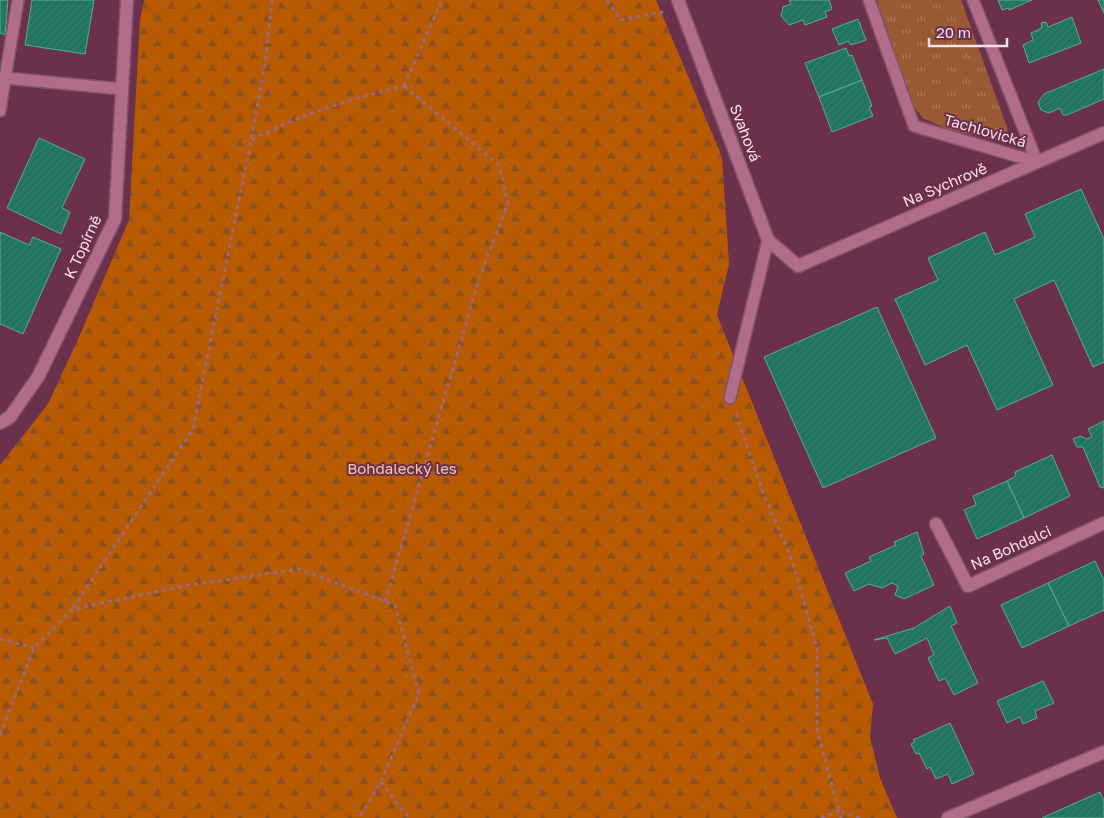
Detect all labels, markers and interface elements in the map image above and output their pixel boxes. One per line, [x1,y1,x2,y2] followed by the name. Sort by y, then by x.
[929,15,1006,47] scale bar
[936,23,971,41] text: 20 m
[727,101,765,164] street label: Svahová
[942,110,1028,150] street label: Tachlovická
[900,158,990,210] street label: Na Sychrově
[60,212,105,281] street label: K Topírně
[347,459,457,477] park label: Bohdalecký les
[967,521,1054,573] street label: Na Bohdalci

